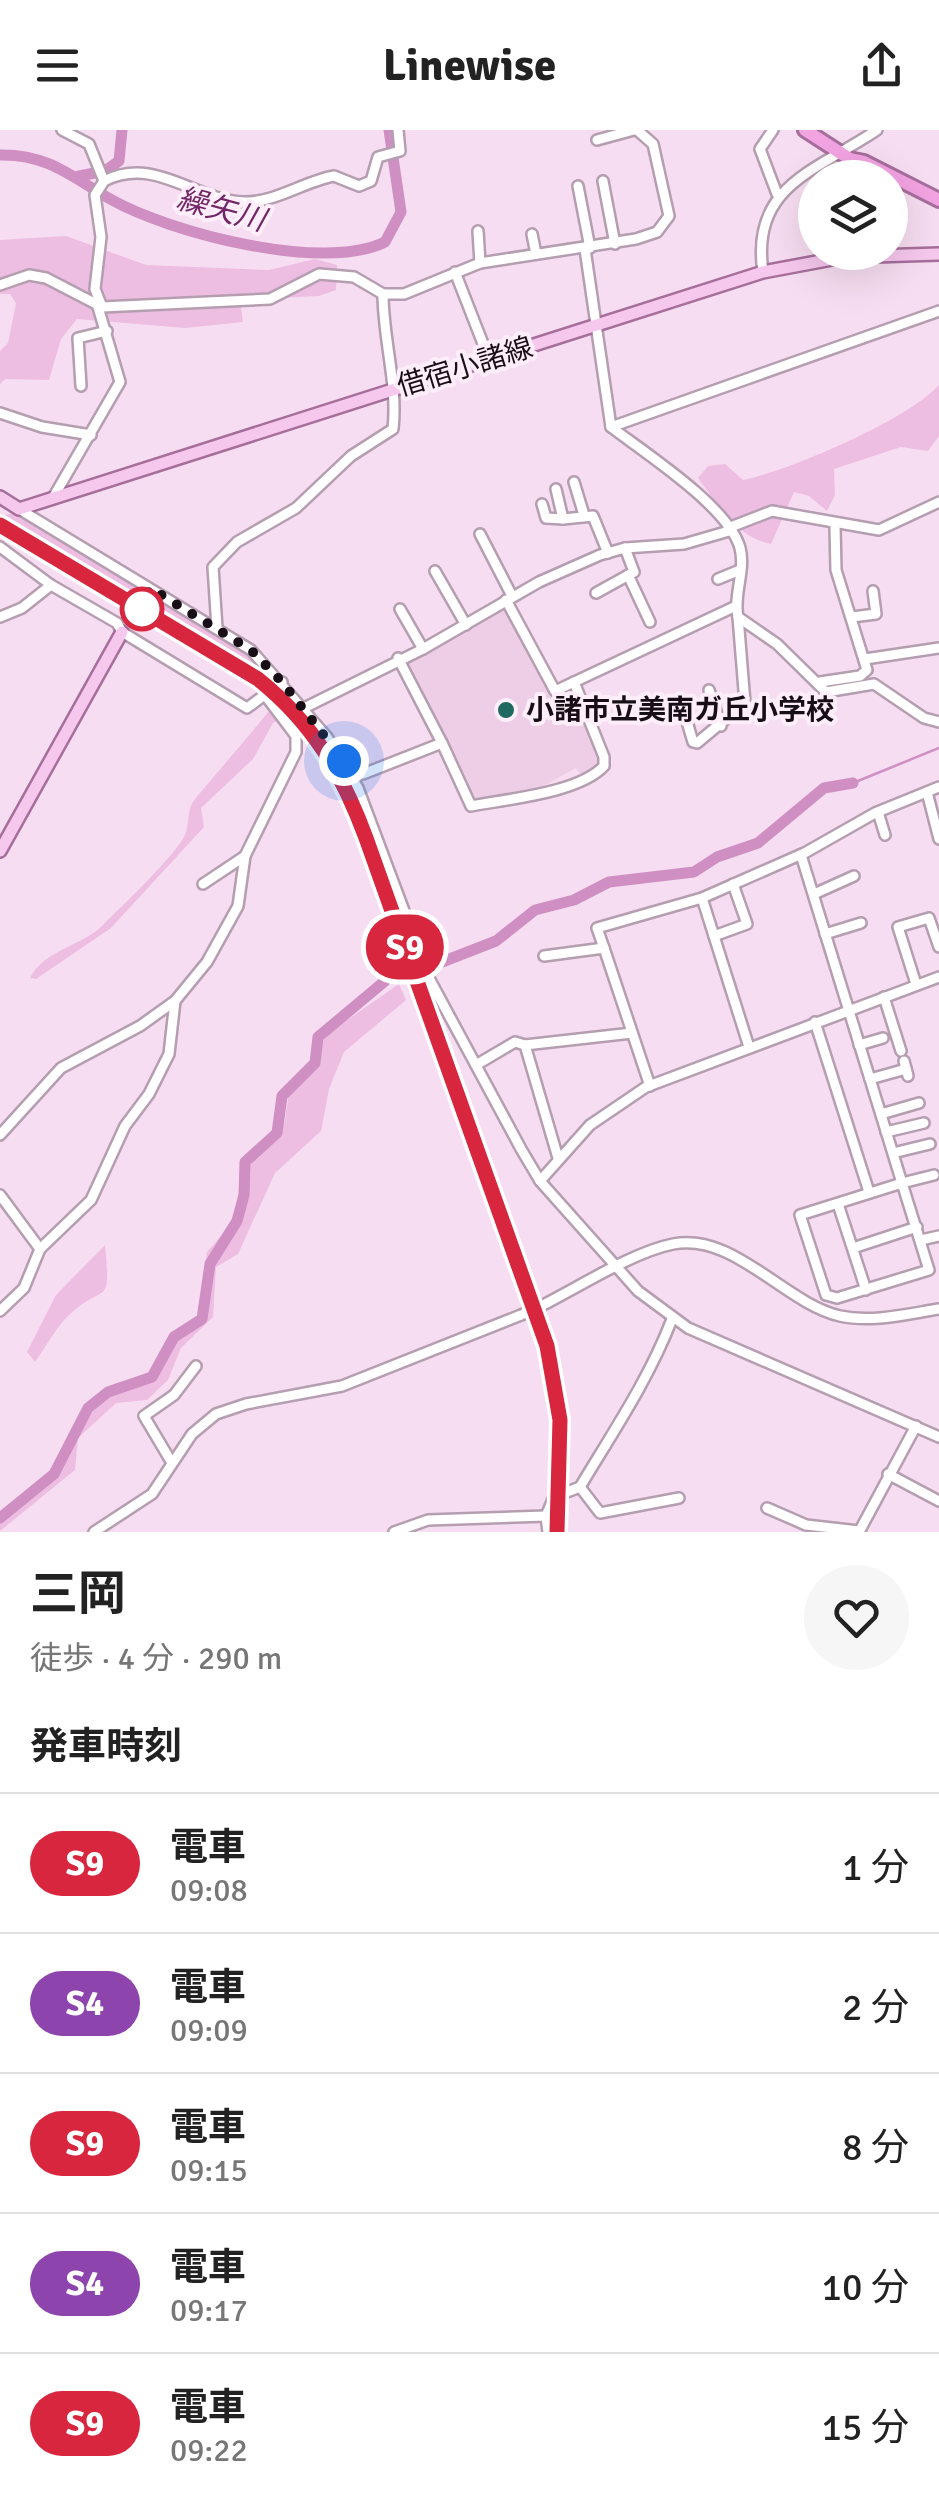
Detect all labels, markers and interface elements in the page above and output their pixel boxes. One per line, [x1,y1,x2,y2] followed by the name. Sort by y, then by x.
[30,38,85,93] icon: menu
[383,38,556,93] text: Linewise
[854,38,909,93] icon: share
[798,160,908,270] map controls
[798,160,908,270] button: layers
[173,180,272,240] water label: 繰矢川
[393,330,537,404] street label: 借宿小諸線
[121,588,163,630] unlabelled marker
[526,693,834,727] place label: 小諸市立美南ガ丘小学校
[495,699,517,721] marker: 小諸市立美南ガ丘小学校
[319,736,369,786] your location
[360,914,450,980] line badge: S9
[386,926,424,969] text: S9
[30,1565,126,1624] text: 三岡
[804,1565,909,1670] button: heart
[30,1639,282,1678] text: 徒歩 · 4 分 · 290 m
[30,1723,182,1770] text: 発車時刻
[170,1824,246,1871] text: 電車
[66,1842,104,1885] text: S9
[842,1844,909,1891] text: 1 分
[170,1871,248,1910] text: 09:08
[170,1964,246,2011] text: 電車
[66,1982,104,2025] text: S4
[842,1984,909,2031] text: 2 分
[170,2011,248,2050] text: 09:09
[170,2104,246,2151] text: 電車
[66,2122,104,2165] text: S9
[842,2124,909,2171] text: 8 分
[170,2151,248,2190] text: 09:15
[170,2244,246,2291] text: 電車
[66,2262,104,2305] text: S4
[822,2264,909,2311] text: 10 分
[170,2291,248,2330] text: 09:17
[170,2384,246,2431] text: 電車
[66,2402,104,2445] text: S9
[822,2404,909,2451] text: 15 分
[170,2431,248,2470] text: 09:22

